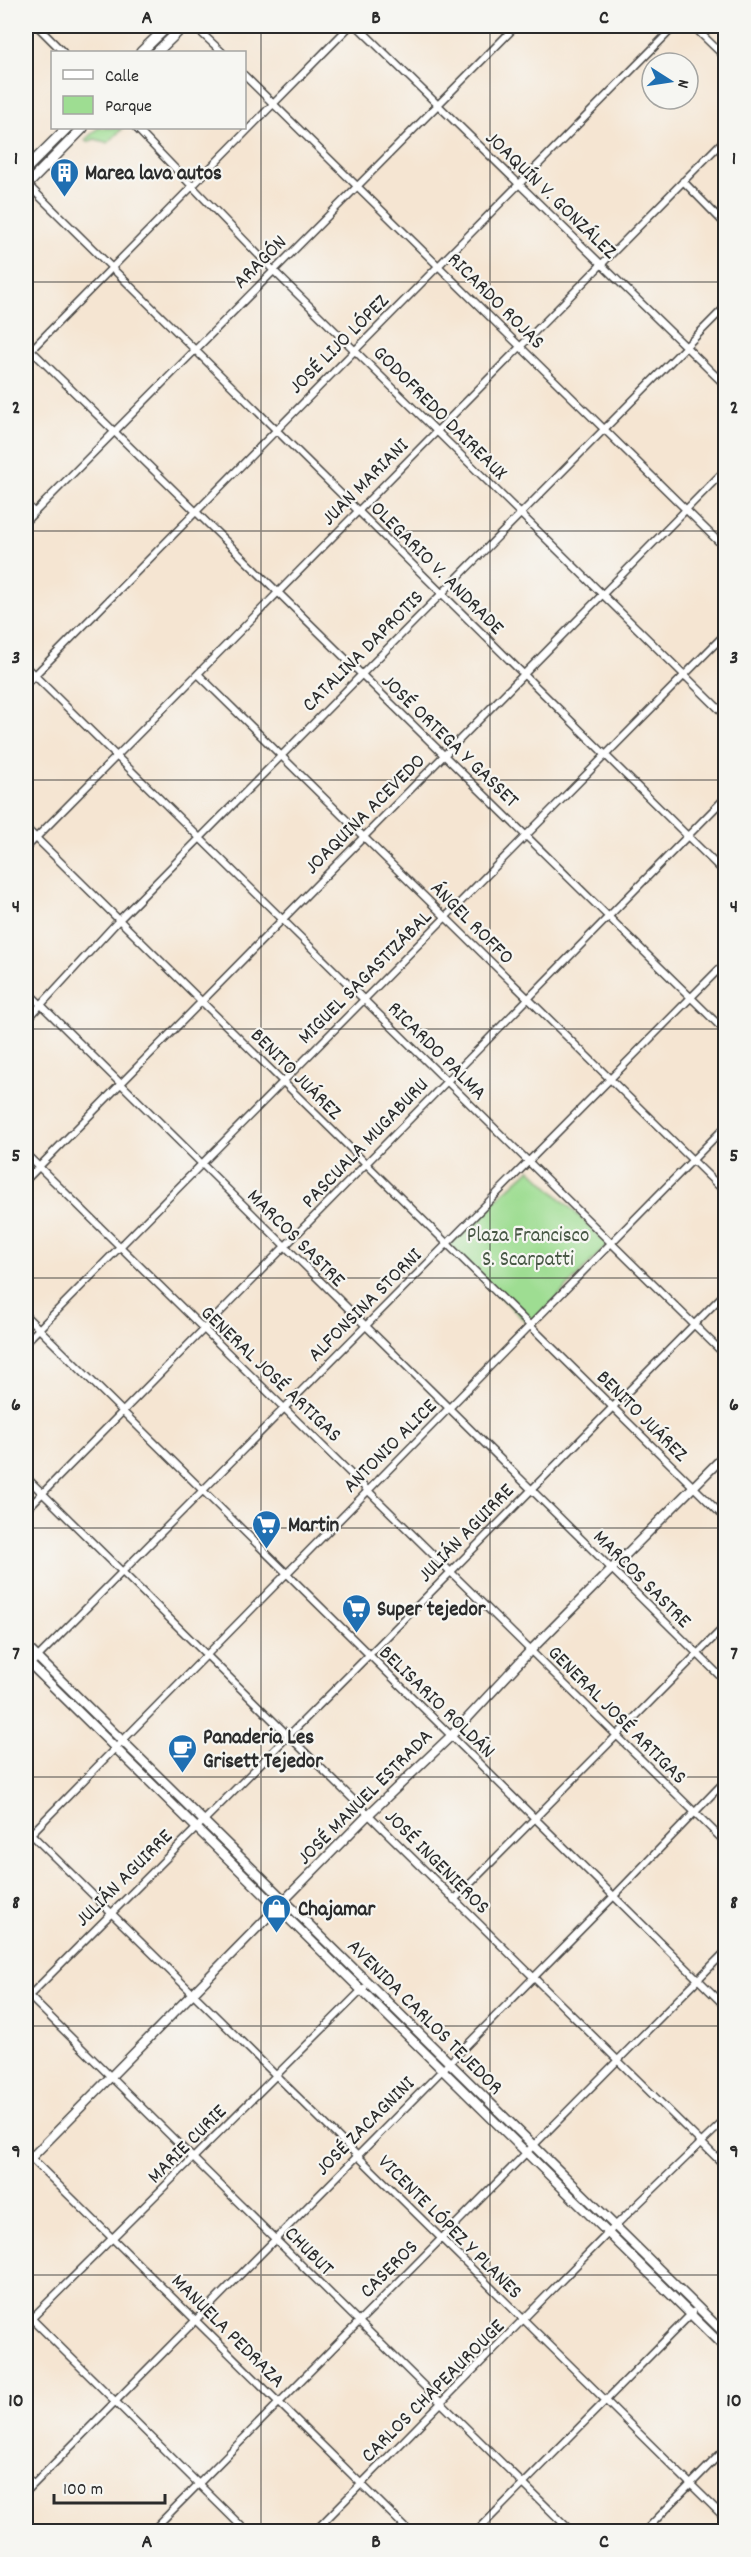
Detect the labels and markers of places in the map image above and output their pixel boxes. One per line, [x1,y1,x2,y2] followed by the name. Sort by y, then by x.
[48,156,80,198] building icon: Marea lava autos
[85,160,222,190] place label: Marea lava autos
[251,1508,283,1550] supermarket icon: Martin
[288,1512,340,1542] place label: Martin
[340,1592,372,1634] supermarket icon: Super tejedor
[377,1596,487,1626] place label: Super tejedor
[203,1724,324,1778] place label: Panaderia Les Grisett Tejedor
[166,1732,198,1774] cafe icon: Panaderia Les Grisett Tejedor
[261,1892,293,1934] shop icon: Chajamar
[298,1896,376,1926] place label: Chajamar

